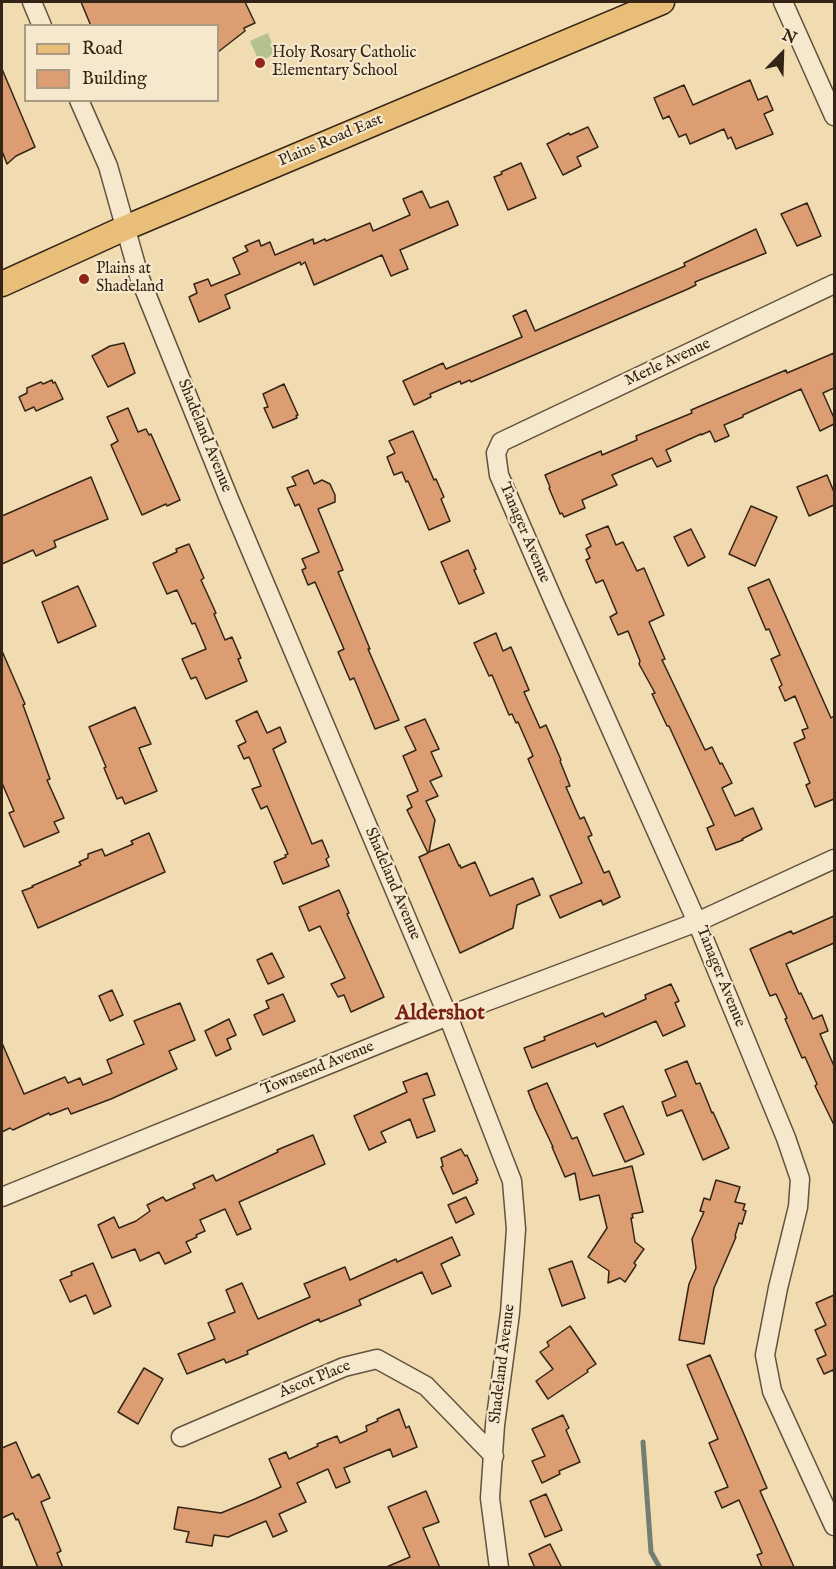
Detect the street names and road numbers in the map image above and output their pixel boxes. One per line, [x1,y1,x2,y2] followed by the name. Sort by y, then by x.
[276,110,386,172] street label: Plains Road East
[622,335,714,391] street label: Merle Avenue
[173,377,235,495] street label: Shadeland Avenue
[494,480,554,586] street label: Tanager Avenue
[360,825,424,943] street label: Shadeland Avenue
[691,924,749,1030] street label: Tanager Avenue
[259,1038,377,1100] street label: Townsend Avenue
[486,1303,520,1425] street label: Shadeland Avenue
[276,1357,354,1403] street label: Ascot Place

